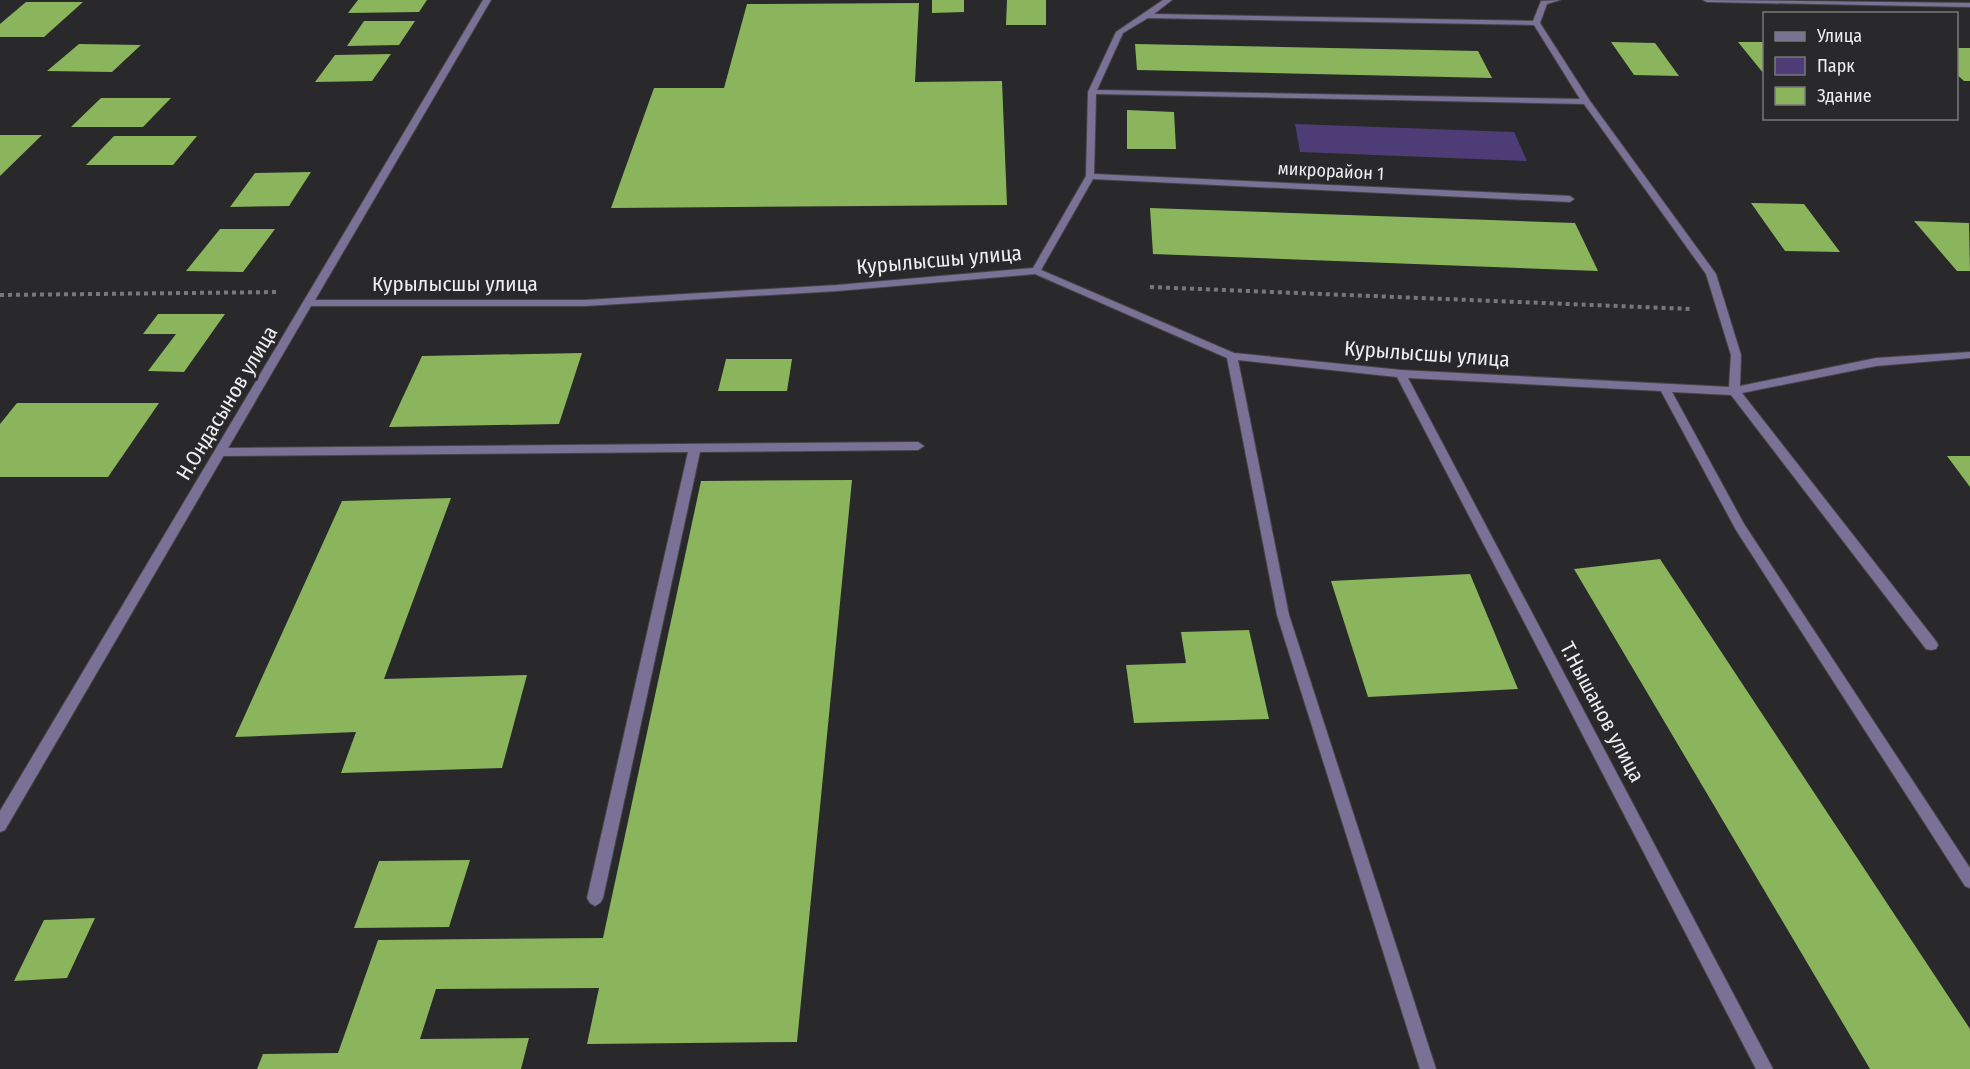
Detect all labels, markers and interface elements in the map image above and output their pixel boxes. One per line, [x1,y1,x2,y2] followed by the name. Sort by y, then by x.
[1763,12,1958,120] legend
[1816,25,1862,47] text: Улица
[1817,55,1855,77] text: Парк
[1817,85,1872,107] text: Здание
[1277,157,1385,185] street label: микрорайон 1
[855,240,1023,280] street label: Курылысшы улица
[372,271,538,297] street label: Курылысшы улица
[171,321,283,485] street label: Н.Ондасынов улица
[1343,335,1511,373] street label: Курылысшы улица
[1554,637,1650,787] street label: Т.Нышанов улица

